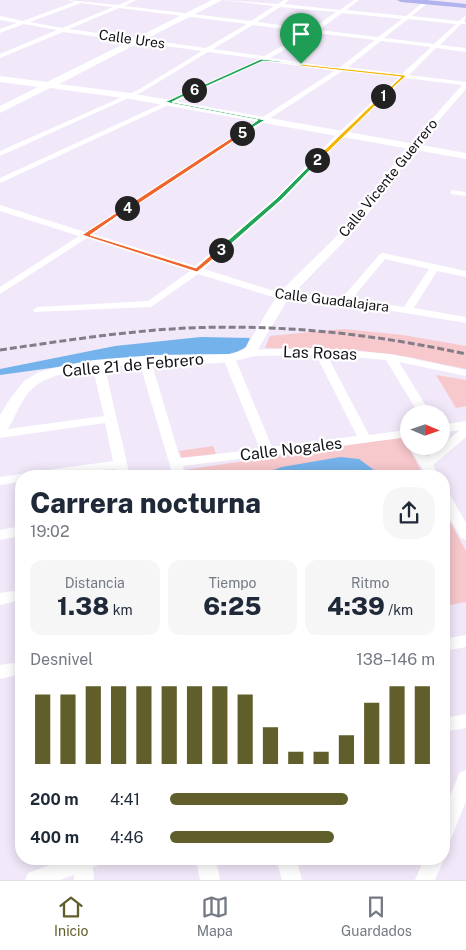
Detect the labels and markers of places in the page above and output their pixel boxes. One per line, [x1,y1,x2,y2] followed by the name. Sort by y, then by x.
[280,13,322,64] pin
[182,78,206,102] pin: 6
[370,84,396,108] pin: 1
[230,120,254,146] pin: 5
[304,148,330,172] pin: 2
[114,196,140,220] pin: 4
[208,238,234,262] pin: 3

